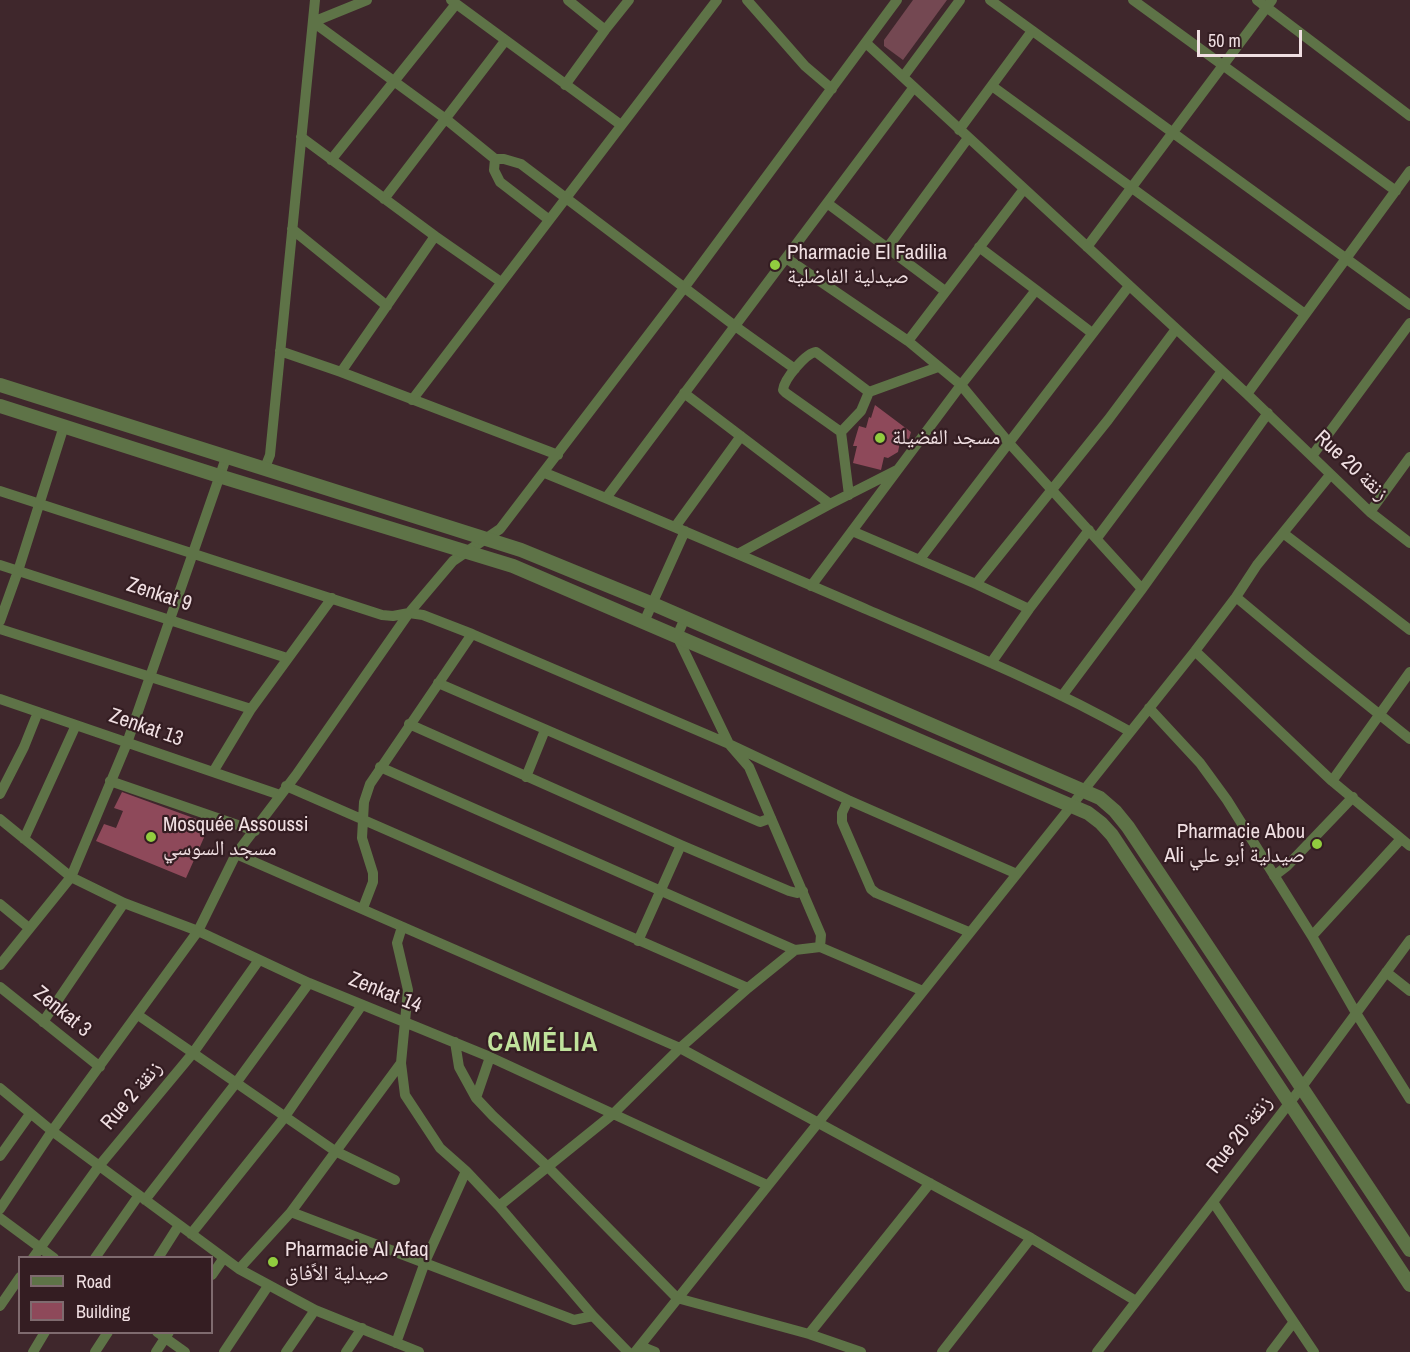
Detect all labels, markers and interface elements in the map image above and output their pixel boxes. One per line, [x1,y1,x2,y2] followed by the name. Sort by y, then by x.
[1200,18,1305,56] scale bar
[1208,28,1241,53] text: 50 m
[787,240,947,290] place label: Pharmacie El Fadilia صيدلية الفاضلية
[768,258,782,272] marker: Pharmacie El Fadilia صيدلية الفاضلية
[892,425,1000,451] place label: مسجد الفضيلة
[1309,425,1393,507] street label: Rue 20 زنقة
[873,431,887,445] marker: مسجد الفضيلة
[123,573,195,617] street label: Zenkat 9
[106,704,186,752] street label: Zenkat 13
[163,812,308,862] place label: Mosquée Assoussi مسجد السوسي
[1164,819,1305,869] place label: Pharmacie Abou Ali صيدلية أبو علي
[144,830,158,844] marker: Mosquée Assoussi مسجد السوسي
[1310,837,1324,851] marker: Pharmacie Abou Ali صيدلية أبو علي
[345,967,425,1019] street label: Zenkat 14
[28,981,96,1043] street label: Zenkat 3
[487,1028,599,1060] district label: CAMÉLIA
[96,1056,168,1136] street label: Rue 2 زنقة
[1202,1091,1278,1179] street label: Rue 20 زنقة
[285,1237,429,1287] place label: Pharmacie Al Afaq صيدلية الاًفاق
[266,1255,280,1269] marker: Pharmacie Al Afaq صيدلية الاًفاق
[18,1256,213,1334] legend
[76,1269,111,1294] text: Road
[76,1299,130,1324] text: Building

